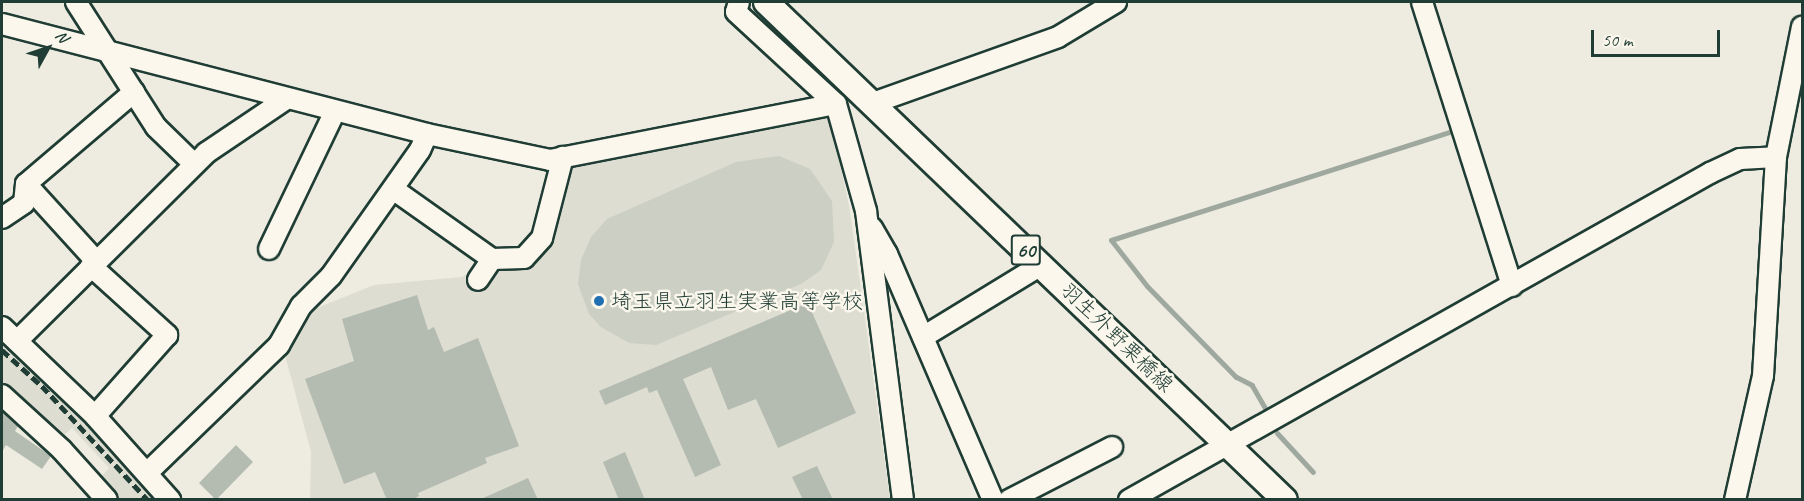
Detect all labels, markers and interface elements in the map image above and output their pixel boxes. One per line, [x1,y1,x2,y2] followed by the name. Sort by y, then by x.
[18,18,78,78] north arrow
[1594,18,1723,56] scale bar
[51,26,73,47] text: N
[1602,29,1633,51] text: 50 m
[1010,233,1042,267] road number: 60
[1055,277,1179,397] street label: 羽生外野栗橋線
[611,288,863,314] place label: 埼玉県立羽生実業高等学校
[592,294,606,308] marker: 埼玉県立羽生実業高等学校

